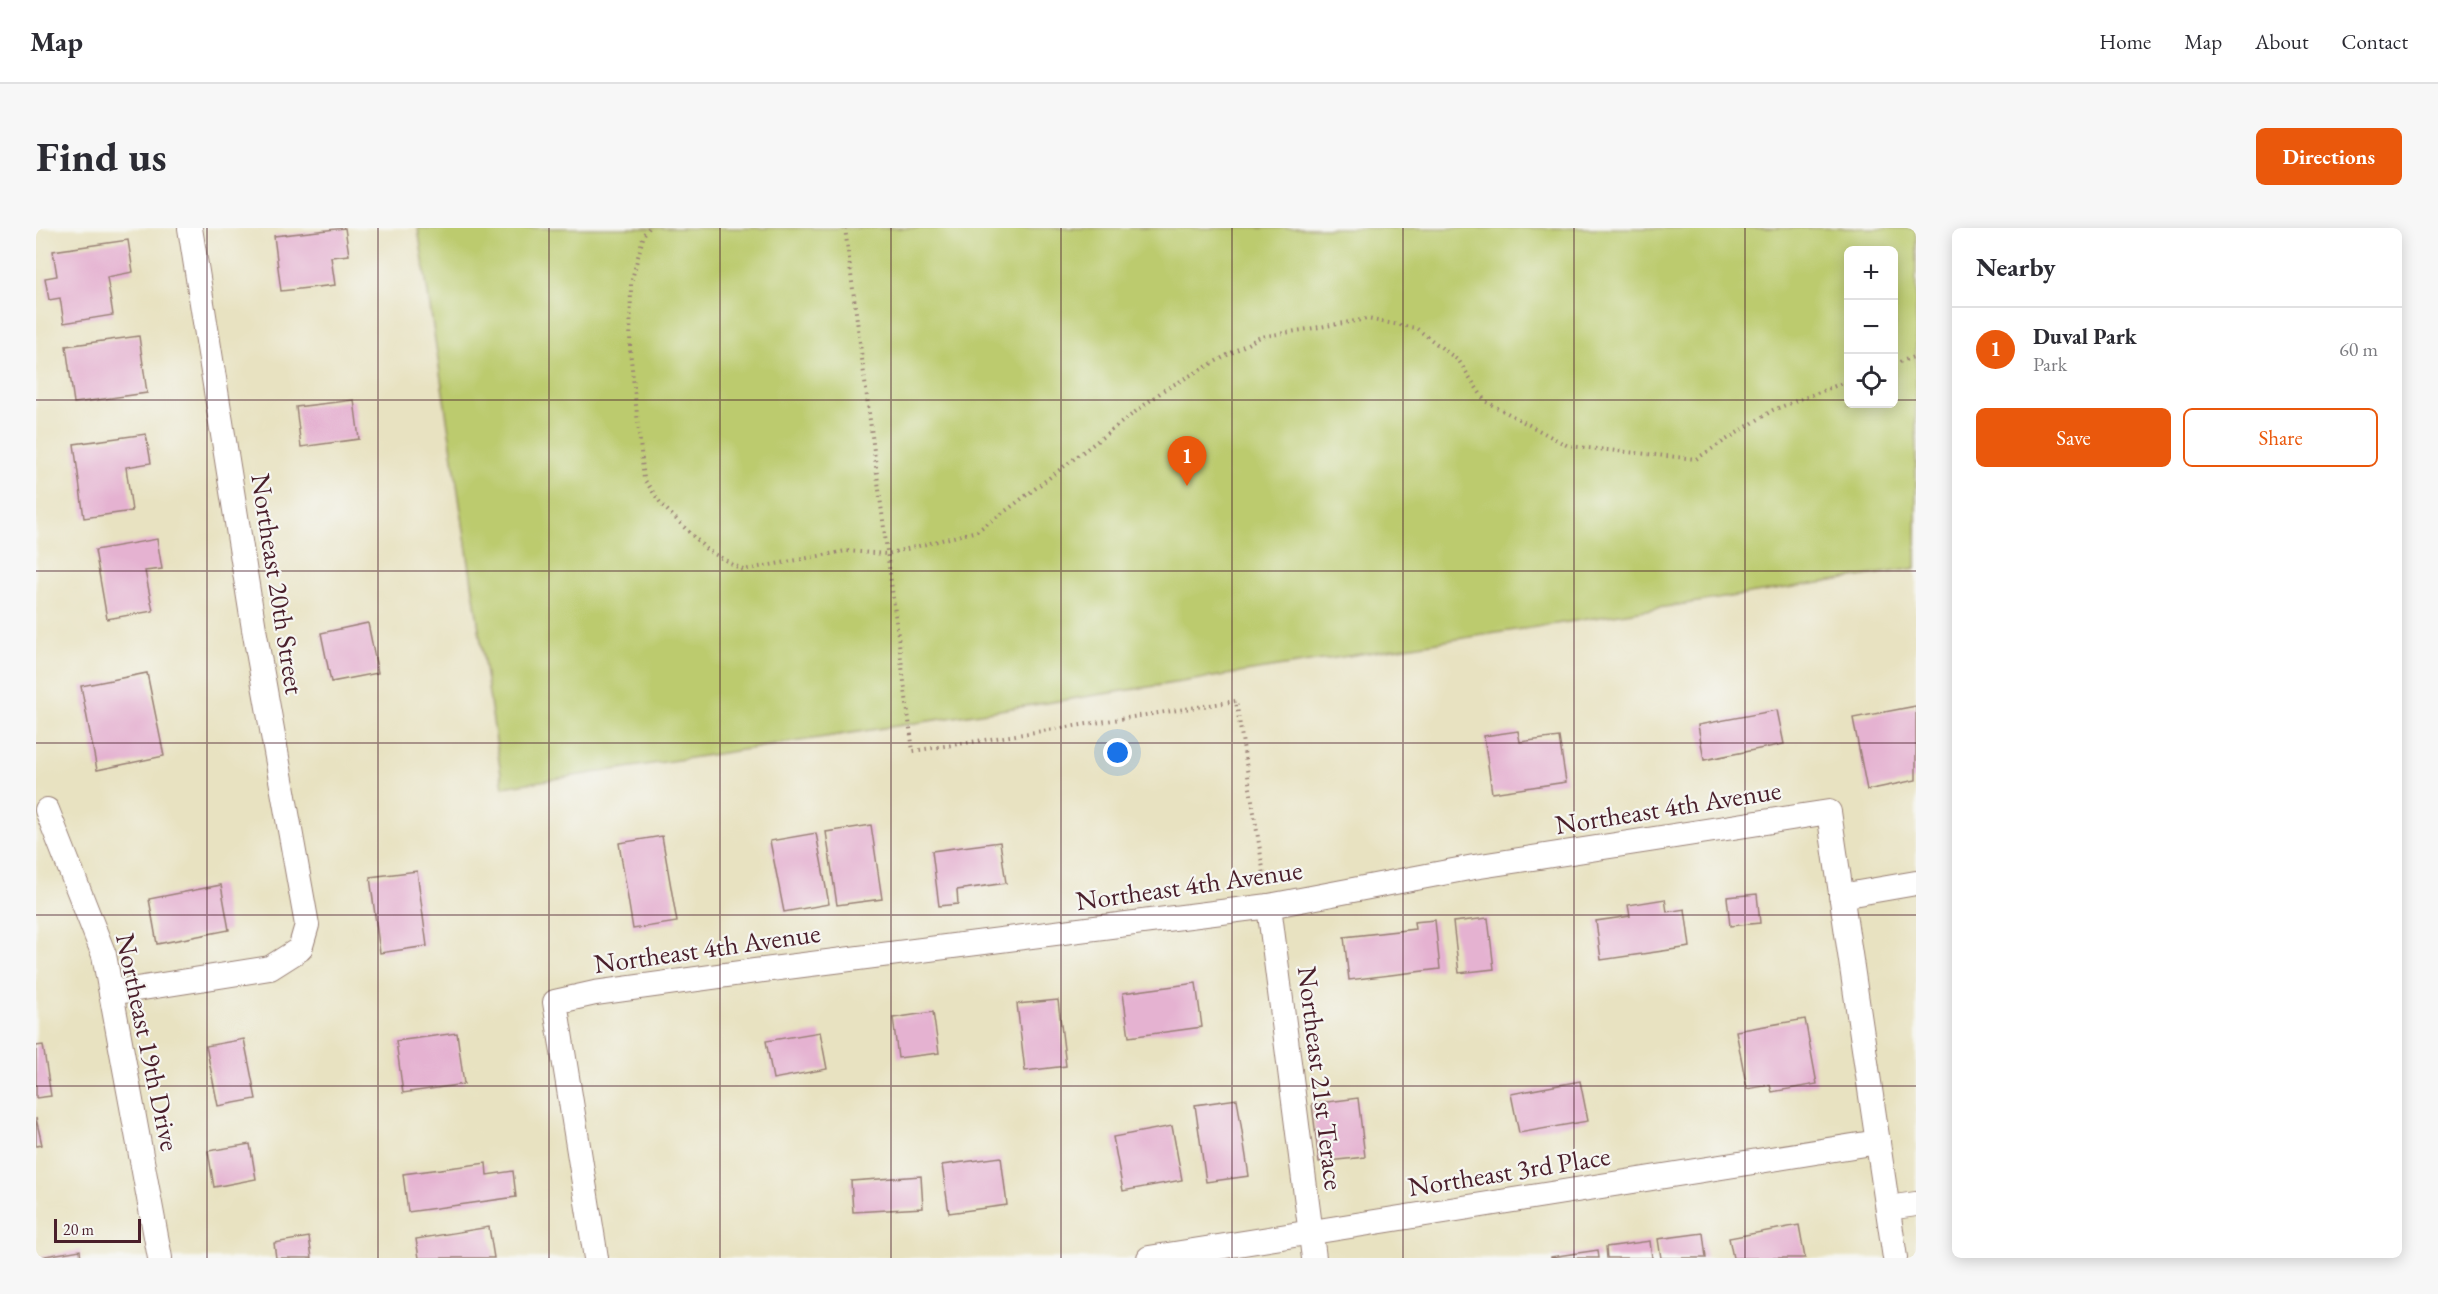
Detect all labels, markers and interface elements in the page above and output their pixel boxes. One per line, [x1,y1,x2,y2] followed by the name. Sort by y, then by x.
[30,23,83,59] text: Map
[2099,28,2151,55] text: Home
[2184,28,2222,55] text: Map
[2255,28,2308,55] text: About
[2341,28,2408,55] text: Contact
[2256,128,2402,185] button: Directions
[36,129,167,184] text: Find us
[1844,246,1898,408] map controls
[1844,246,1898,300] button: +
[1976,250,2056,284] text: Nearby
[1844,300,1898,354] button: −
[2033,322,2137,351] text: Duval Park
[1990,336,2001,362] text: 1
[2339,336,2378,362] text: 60 m
[2033,351,2067,377] text: Park
[1844,354,1898,408] button: locate
[1976,408,2171,467] button: Save
[2183,408,2378,467] button: Share
[1168,436,1206,486] pin: 1
[243,471,313,697] street label: Northeast 20th Street
[1103,738,1132,767] your location
[1553,772,1783,842] street label: Northeast 4th Avenue
[1074,852,1304,918] street label: Northeast 4th Avenue
[592,915,822,981] street label: Northeast 4th Avenue
[108,930,188,1154] street label: Northeast 19th Drive
[1290,964,1352,1192] street label: Northeast 21st Terace
[1405,1138,1613,1204] street label: Northeast 3rd Place
[54,1216,141,1244] scale bar
[63,1219,94,1240] text: 20 m

